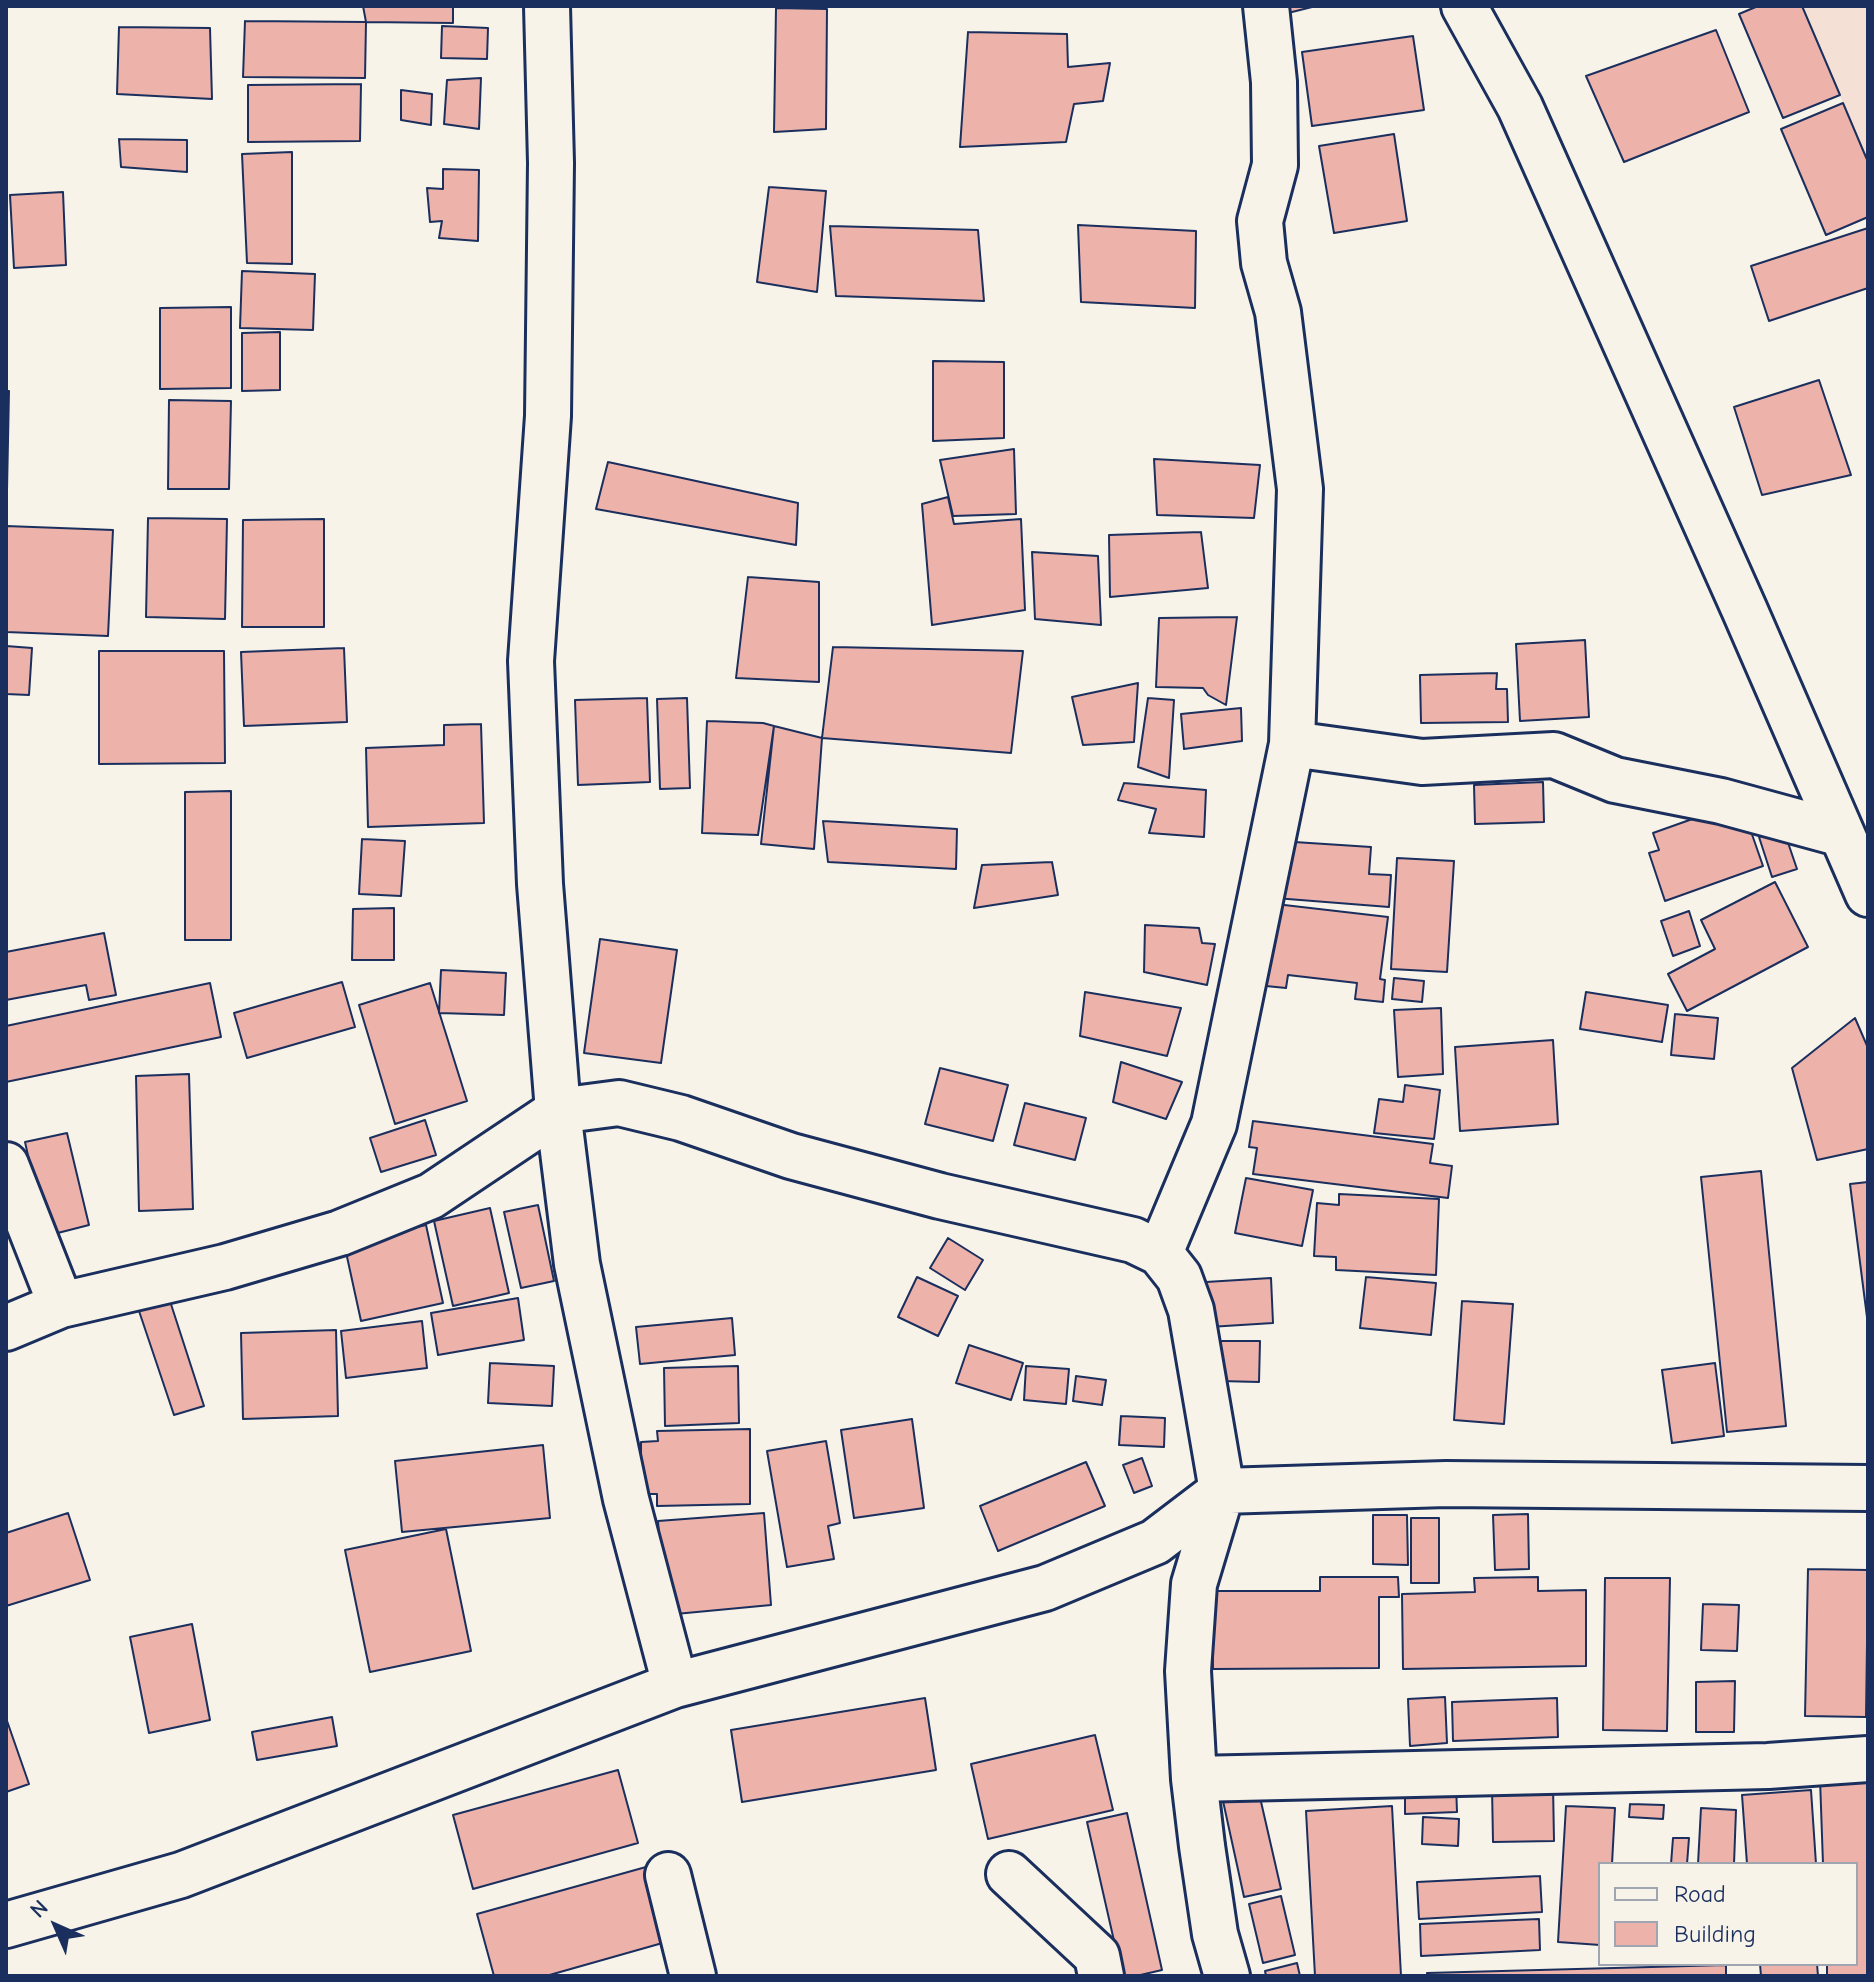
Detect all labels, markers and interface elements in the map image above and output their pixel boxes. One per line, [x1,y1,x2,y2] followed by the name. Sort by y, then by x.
[1598,1862,1858,1966] legend
[1674,1880,1726,1908] text: Road
[16,1886,96,1966] north arrow
[25,1895,53,1923] text: N
[1674,1920,1756,1948] text: Building

